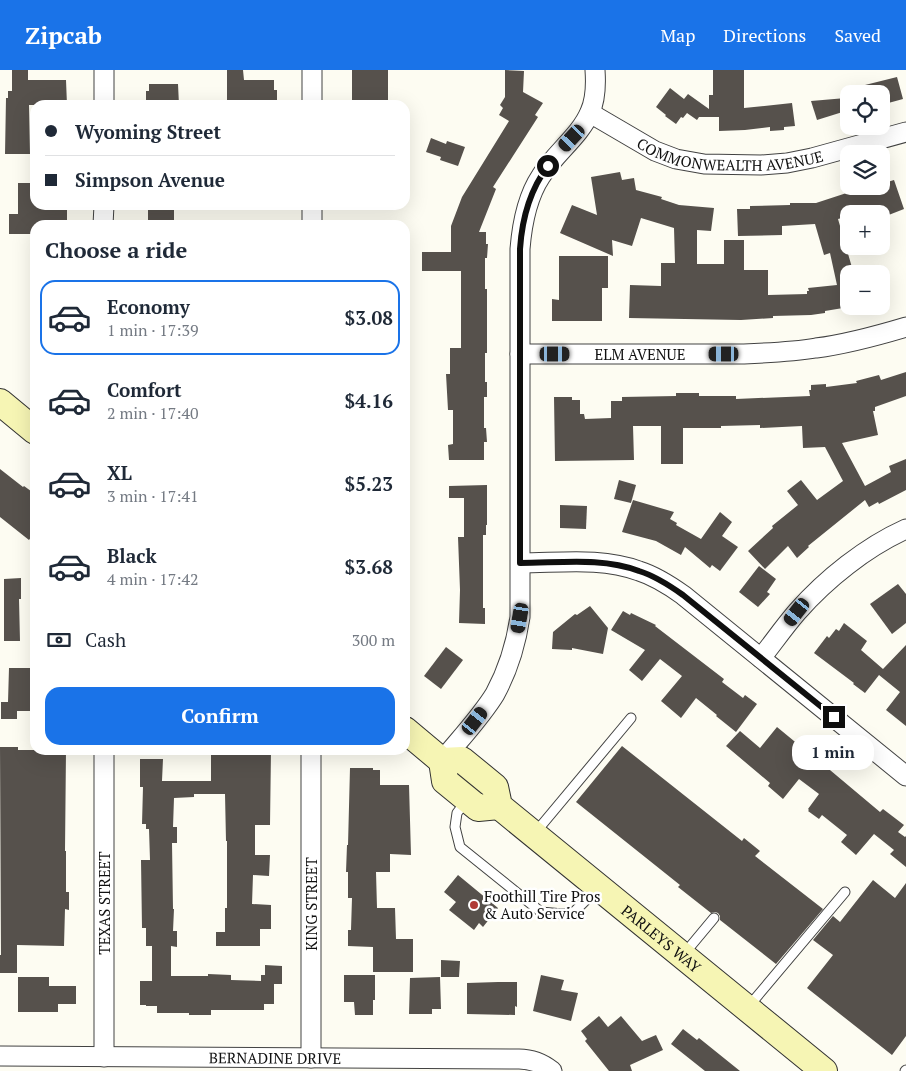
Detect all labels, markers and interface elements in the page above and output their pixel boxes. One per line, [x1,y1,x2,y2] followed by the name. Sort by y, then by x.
[25,19,102,51] text: Zipcab
[660,23,695,47] text: Map
[723,23,806,47] text: Directions
[834,23,881,47] text: Saved
[840,85,890,315] map controls
[840,85,890,135] button: locate
[75,119,221,144] text: Wyoming Street
[556,122,587,154] car
[634,133,825,175] street label: COMMONWEALTH AVENUE
[840,145,890,195] button: layers
[537,155,559,177] route start
[75,167,225,192] text: Simpson Avenue
[840,205,890,255] button: +
[45,235,187,264] text: Choose a ride
[840,265,890,315] button: −
[107,294,190,319] text: Economy
[47,295,92,340] icon: car
[344,305,393,330] text: $3.08
[107,319,199,341] text: 1 min · 17:39
[595,344,685,364] street label: ELM AVENUE
[540,347,570,362] car
[709,347,739,362] car
[107,377,182,402] text: Comfort
[47,378,92,423] icon: car
[344,388,393,413] text: $4.16
[107,402,199,424] text: 2 min · 17:40
[107,460,132,485] text: XL
[47,461,92,506] icon: car
[344,471,393,496] text: $5.23
[107,485,199,507] text: 3 min · 17:41
[107,543,157,568] text: Black
[47,544,92,589] icon: car
[344,554,393,579] text: $3.68
[107,568,199,590] text: 4 min · 17:42
[781,596,812,628] car
[510,602,529,634] car
[45,626,73,654] icon: cash
[85,627,126,652] text: Cash
[352,629,395,651] text: 300 m
[45,687,395,745] button: Confirm
[459,705,490,737] car
[823,706,845,728] route end
[793,734,875,770] callout: 1 min
[811,741,855,763] text: 1 min
[94,851,114,955] street label: TEXAS STREET
[301,857,321,951] street label: KING STREET
[484,886,600,923] place label: Foothill Tire Pros & Auto Service
[468,899,480,911] marker: Foothill Tire Pros & Auto Service
[617,900,706,977] street label: PARLEYS WAY
[209,1047,341,1068] street label: BERNADINE DRIVE

